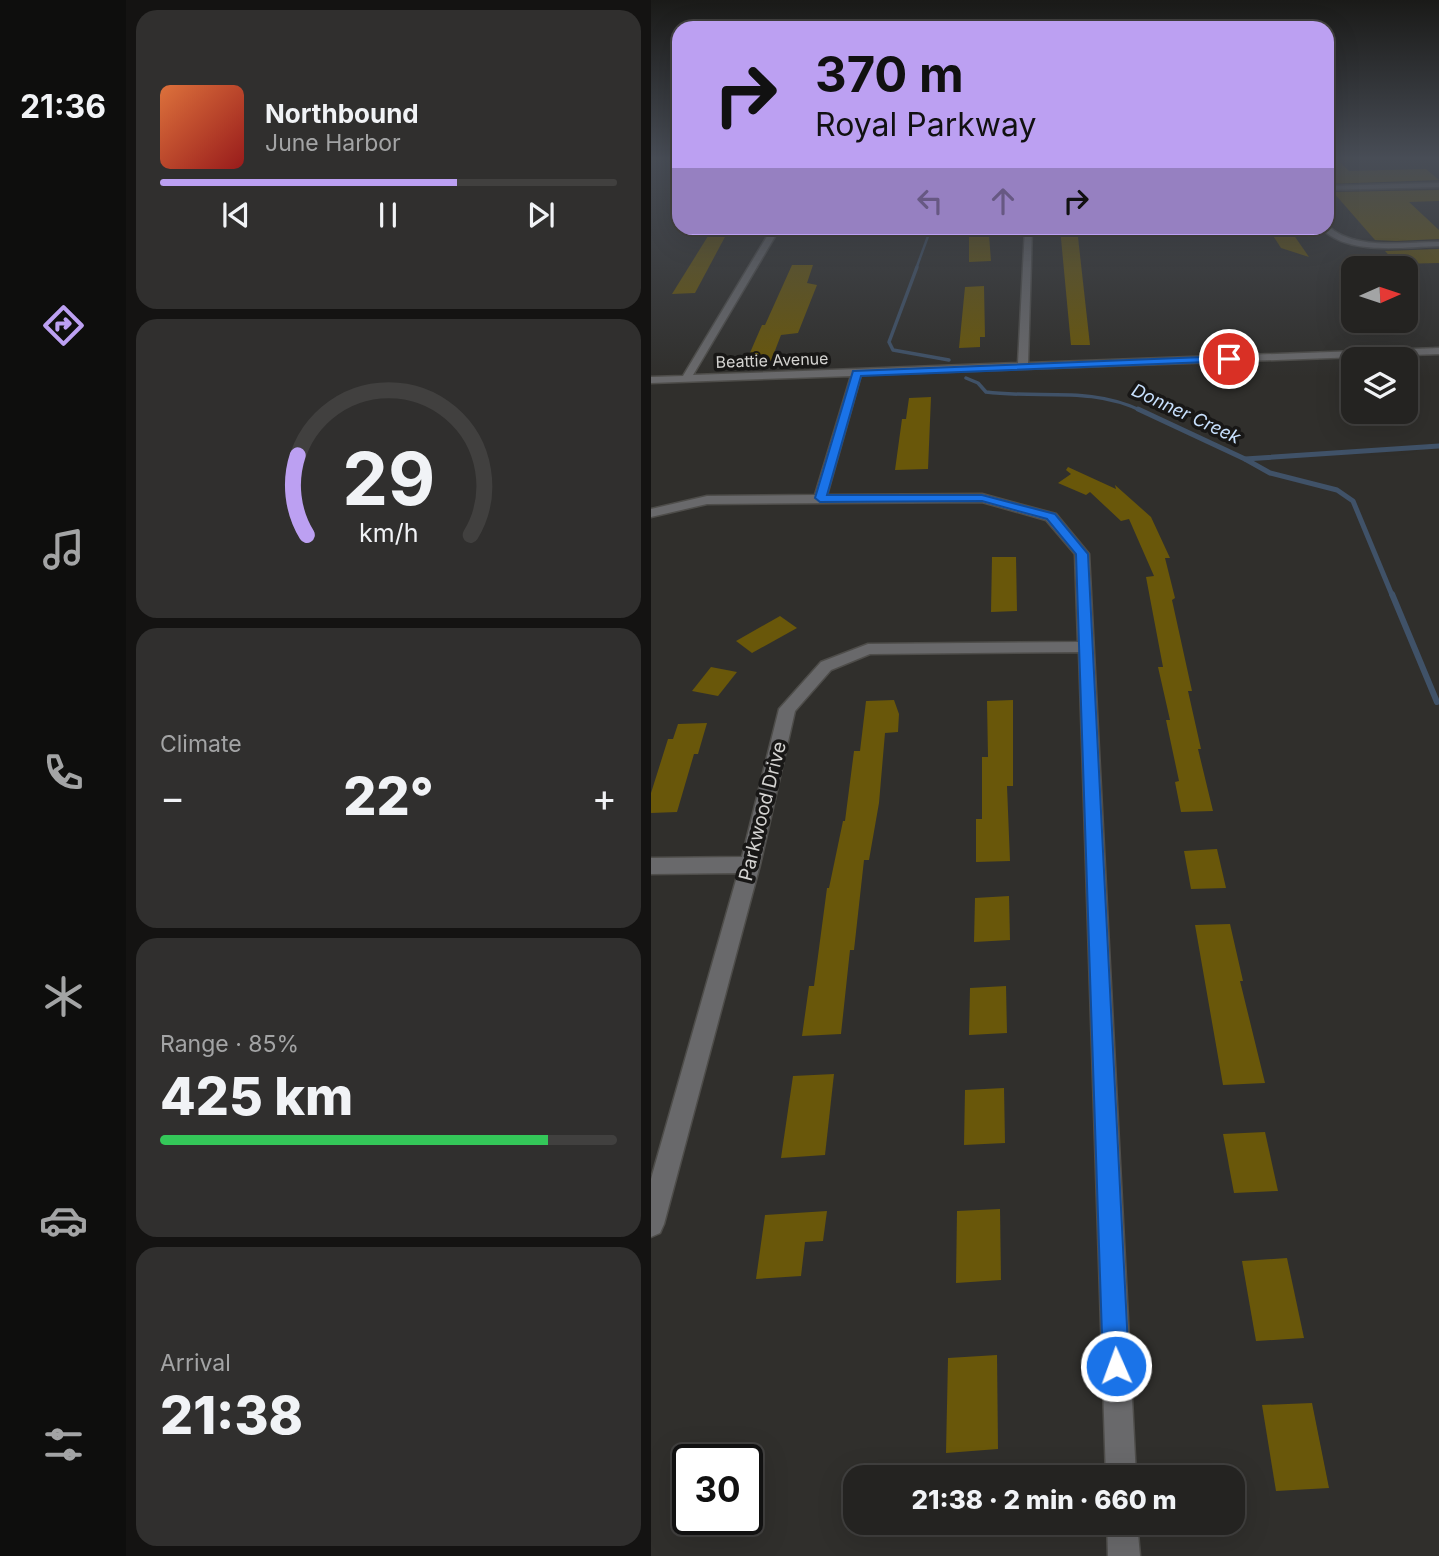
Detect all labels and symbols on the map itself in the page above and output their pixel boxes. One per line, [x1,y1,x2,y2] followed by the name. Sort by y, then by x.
[1341,256,1417,332] north arrow
[1199,329,1259,389] pin
[715,348,829,372] street label: Beattie Avenue
[1129,379,1245,448] water label: Donner Creek
[734,739,791,883] street label: Parkwood Drive
[1079,1329,1153,1403] position arrow
[672,1444,763,1535] speed limit sign: 30

